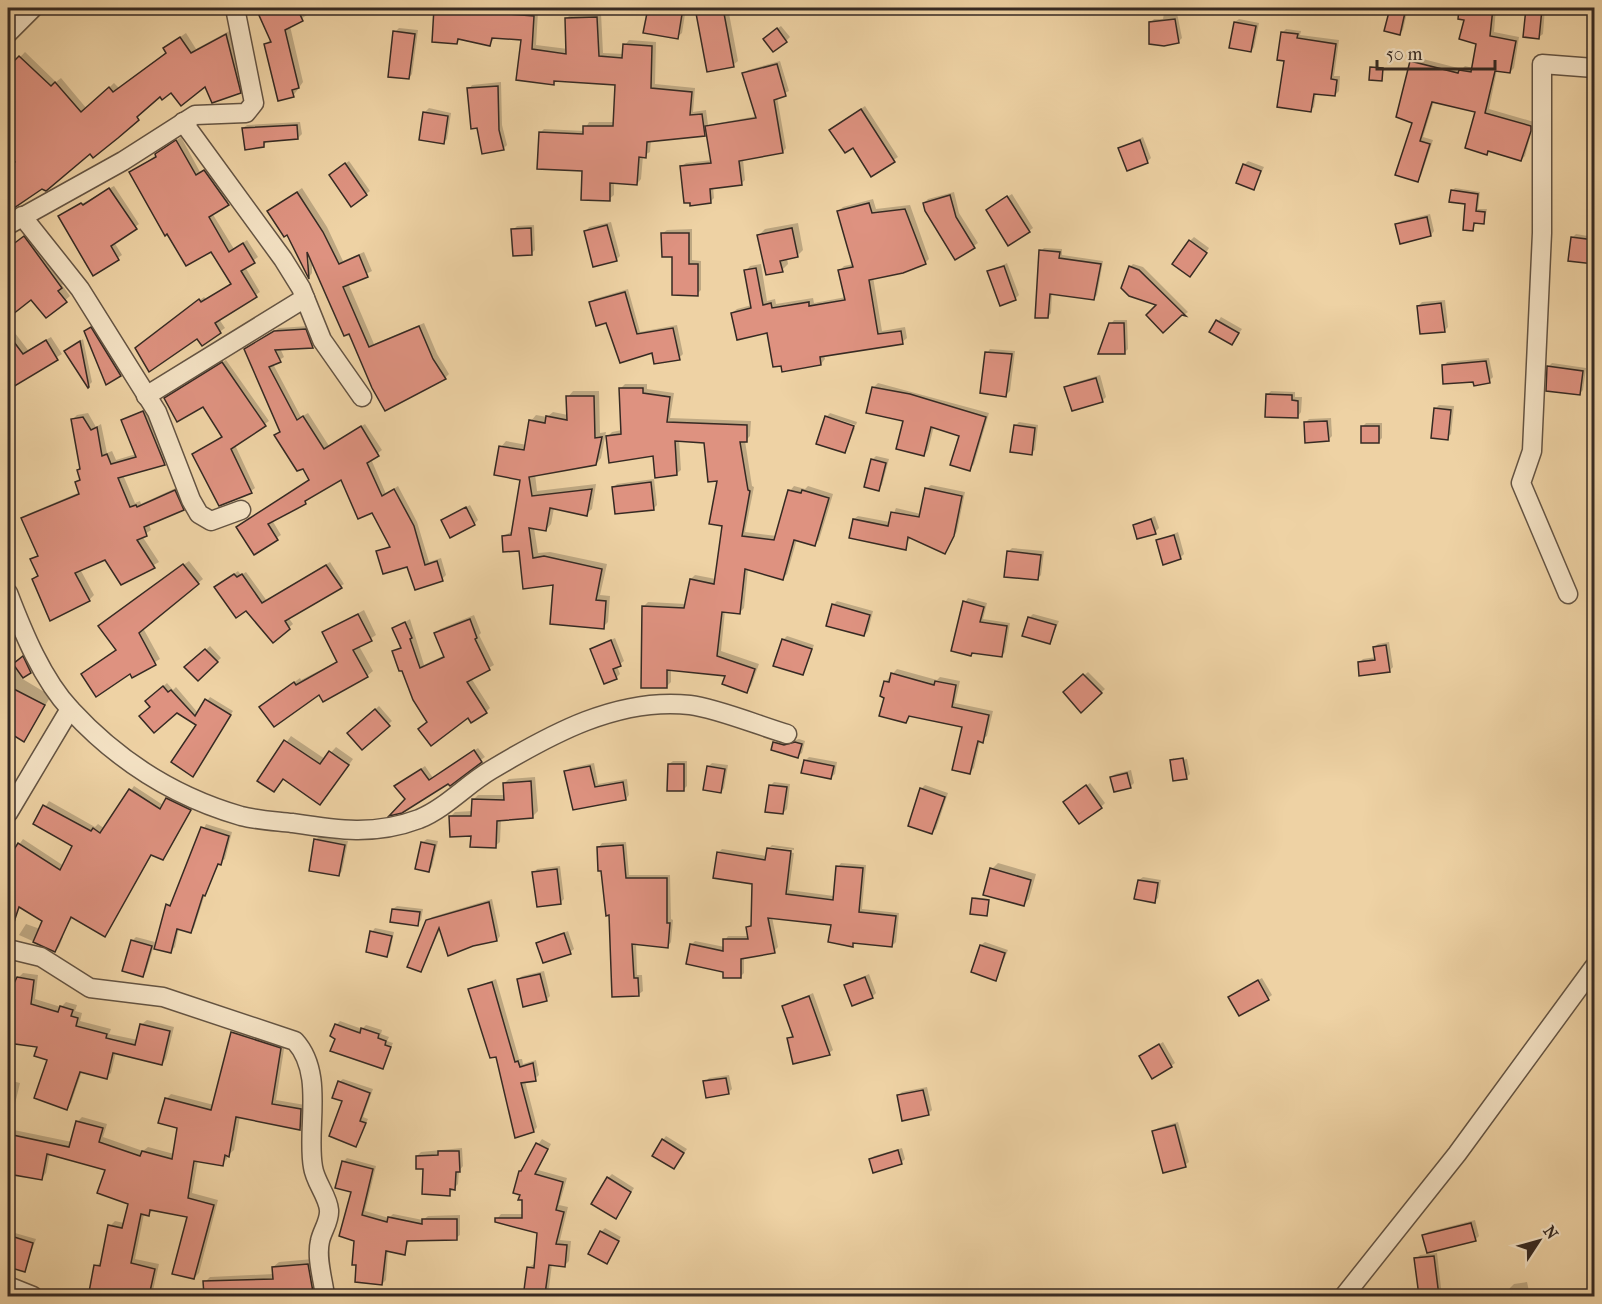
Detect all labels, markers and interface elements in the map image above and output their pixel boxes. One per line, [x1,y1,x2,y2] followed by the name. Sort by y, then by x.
[1377,33,1496,71] scale bar
[1386,44,1423,65] text: 50 m
[1509,1211,1569,1271] north arrow
[1539,1222,1562,1244] text: N

